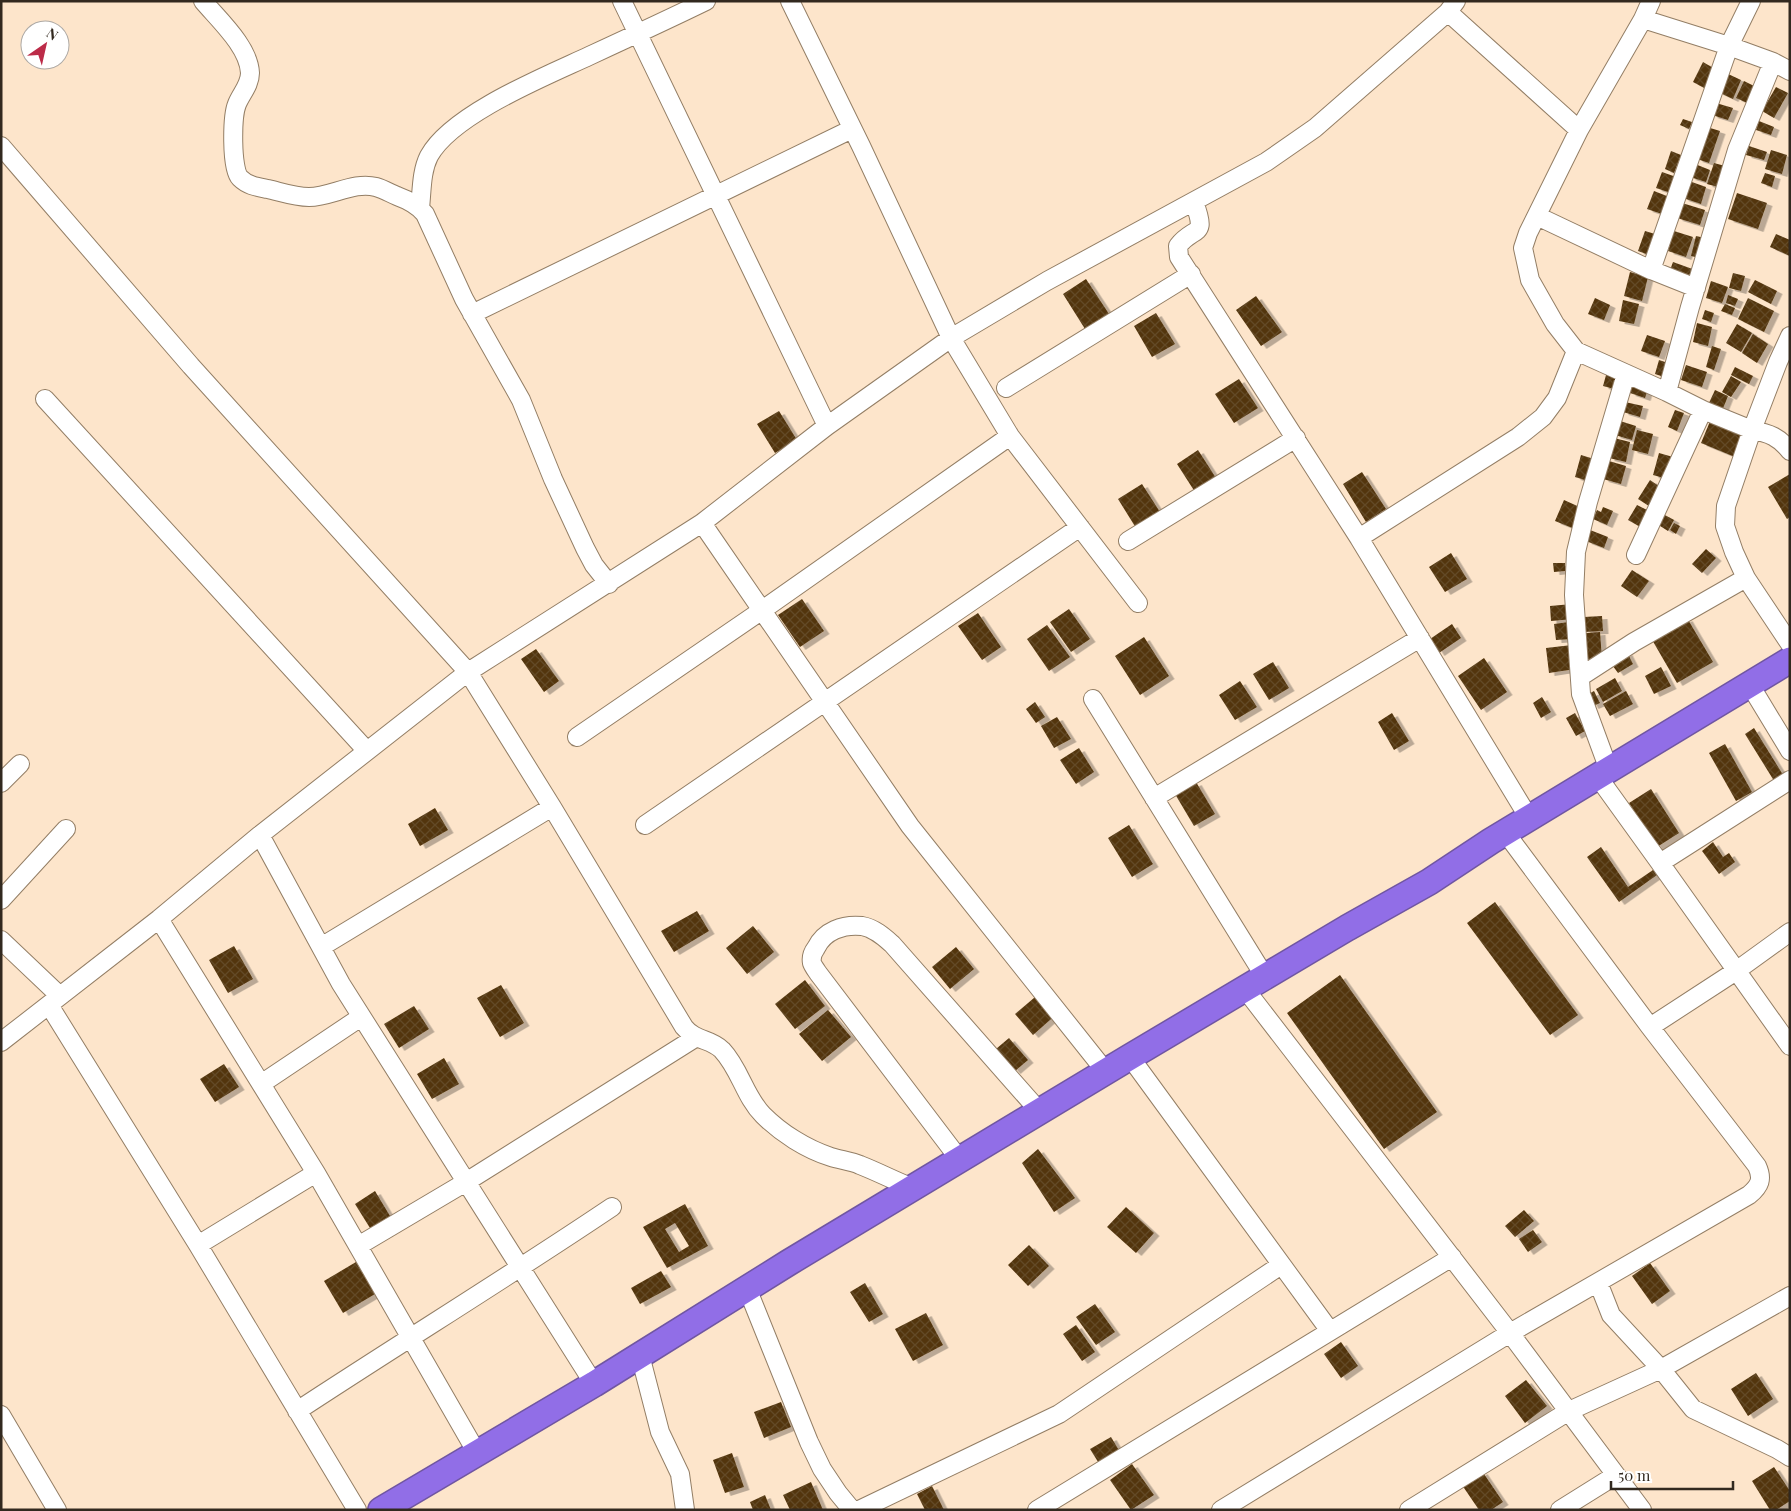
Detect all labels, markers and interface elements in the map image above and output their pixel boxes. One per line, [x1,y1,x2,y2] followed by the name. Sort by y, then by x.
[20,20,70,70] north arrow
[43,23,62,45] text: N
[1611,1458,1734,1490] scale bar
[1618,1465,1651,1485] text: 50 m

